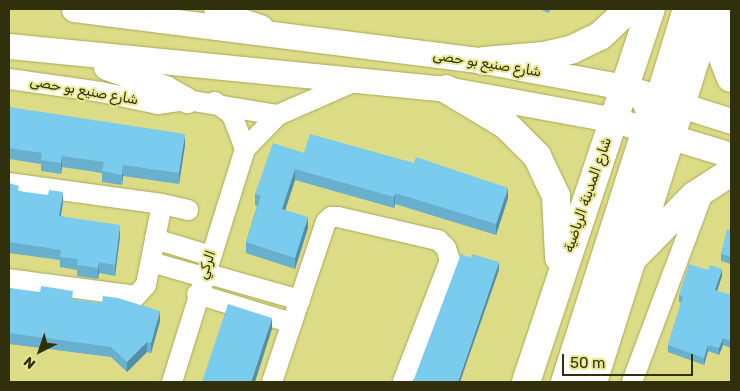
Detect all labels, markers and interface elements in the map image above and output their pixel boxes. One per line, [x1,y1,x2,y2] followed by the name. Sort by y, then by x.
[432,47,542,81] street label: شارع صنيع بو حصى
[29,73,139,109] street label: شارع صنيع بو حصى
[560,135,616,255] street label: شارع المدينة الرياضية
[194,248,220,282] street label: الركي
[15,326,65,376] north arrow
[565,344,696,376] scale bar
[20,353,39,372] text: N
[570,354,605,372] text: 50 m

